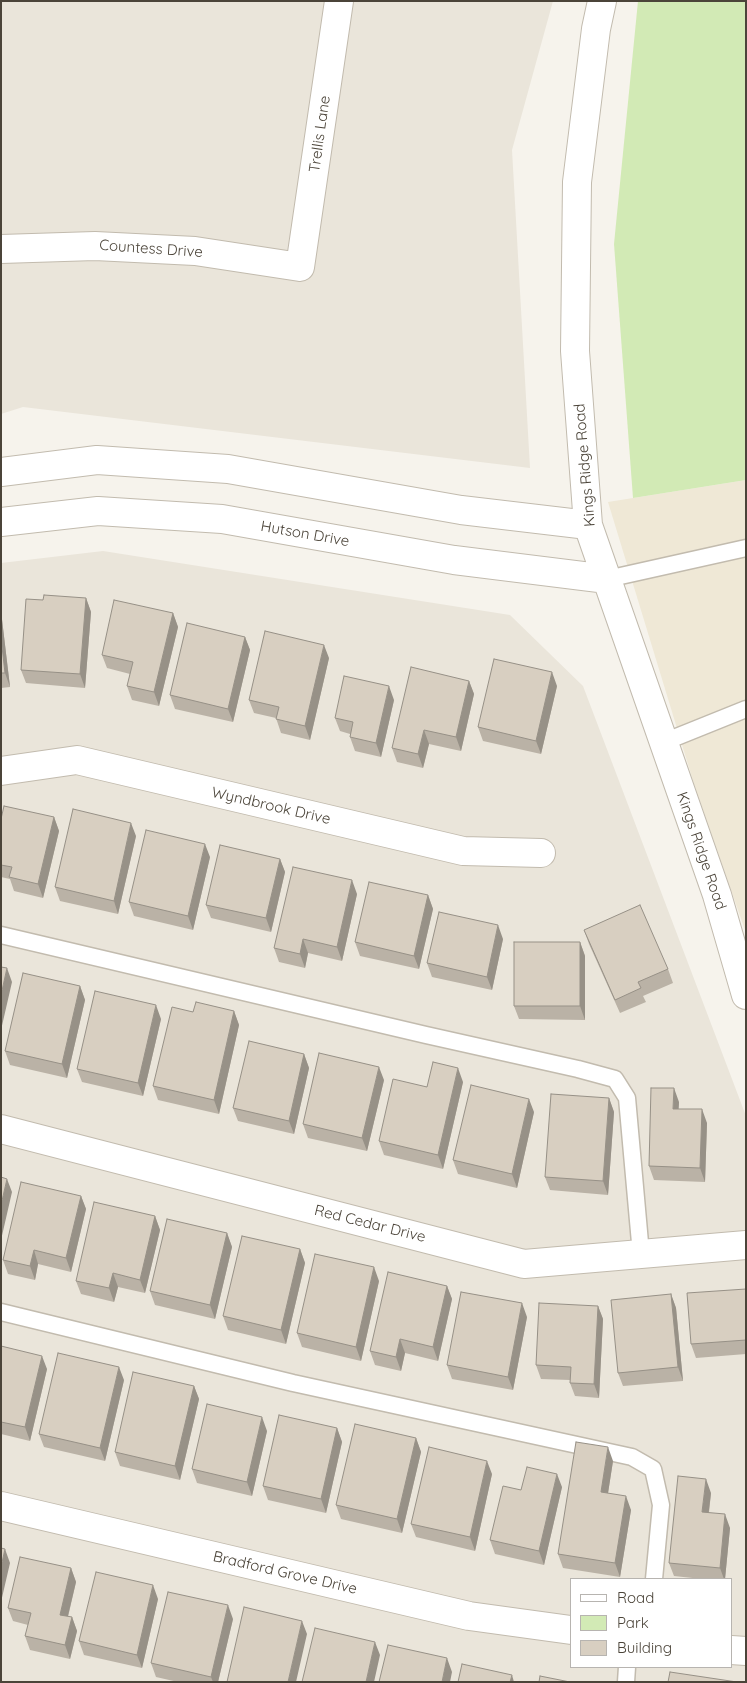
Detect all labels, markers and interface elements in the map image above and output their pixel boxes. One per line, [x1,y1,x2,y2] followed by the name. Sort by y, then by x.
[306,94,334,174] street label: Trellis Lane
[99,236,203,262] street label: Countess Drive
[571,403,599,527] street label: Kings Ridge Road
[259,517,351,551] street label: Hutson Drive
[210,784,332,828] street label: Wyndbrook Drive
[672,790,730,912] street label: Kings Ridge Road
[312,1201,428,1247] street label: Red Cedar Drive
[211,1548,359,1598] street label: Bradford Grove Drive
[570,1578,732,1668] legend
[617,1588,654,1607] text: Road
[617,1613,649,1632] text: Park
[617,1638,672,1657] text: Building

